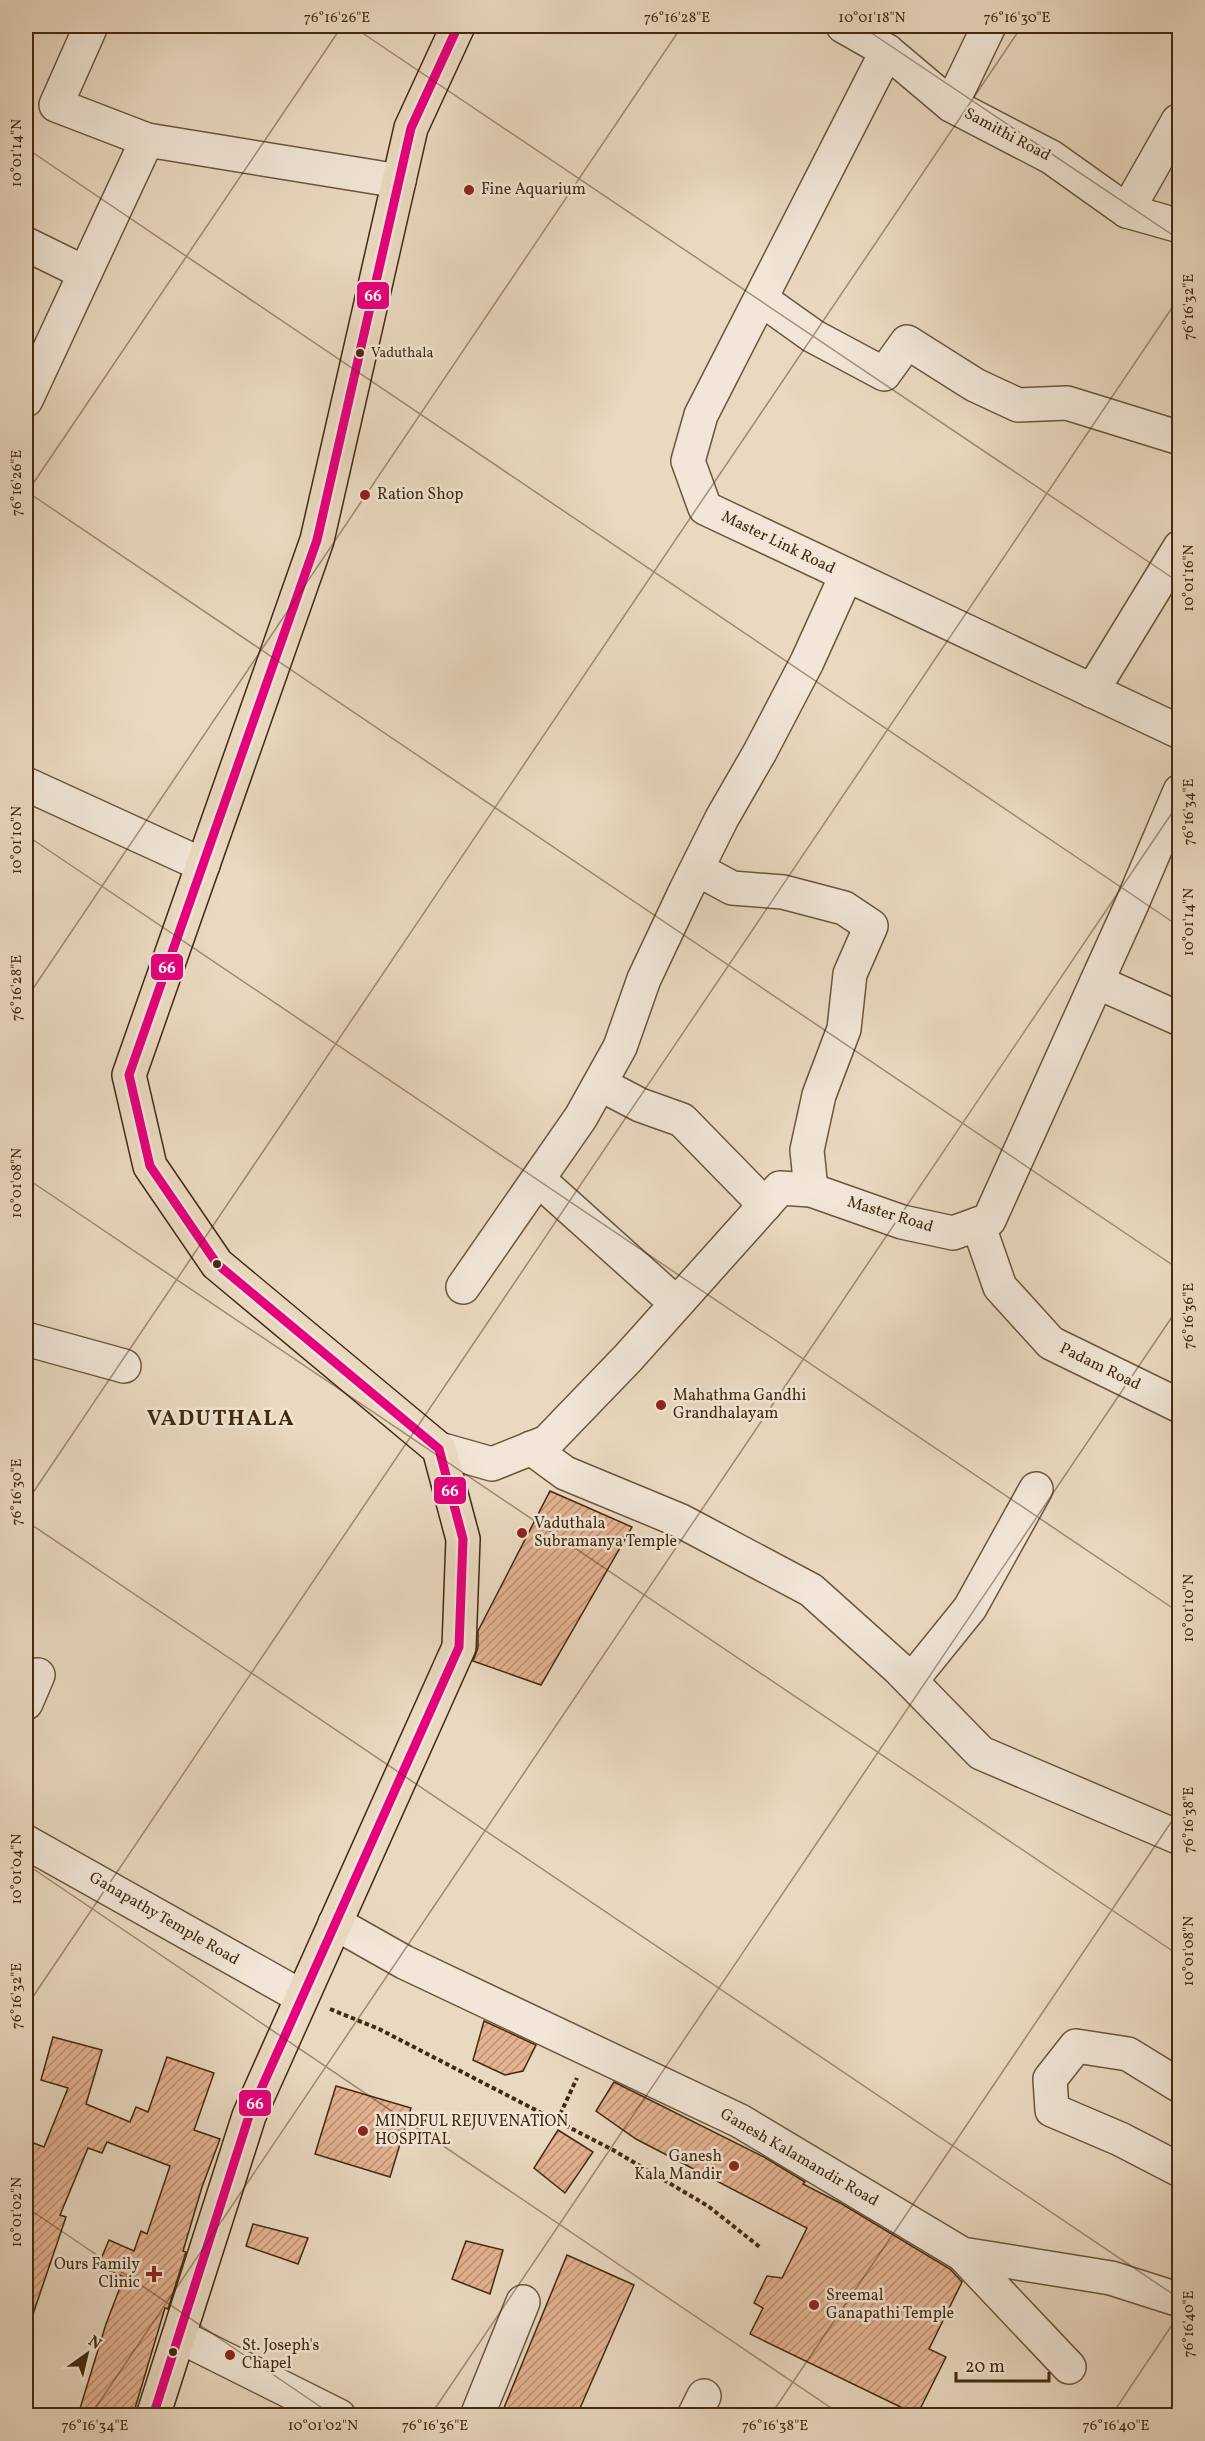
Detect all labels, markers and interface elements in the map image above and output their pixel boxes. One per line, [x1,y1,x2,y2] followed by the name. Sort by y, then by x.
[304,8,370,29] text: 76°16'26"E
[644,8,710,29] text: 76°16'28"E
[838,8,906,29] text: 10°01'18"N
[983,8,1051,29] text: 76°16'30"E
[960,103,1054,167] street label: Samithi Road
[7,119,28,187] text: 10°01'14"N
[481,179,586,201] place label: Fine Aquarium
[462,183,476,197] marker: Fine Aquarium
[1179,274,1200,340] text: 76°16'32"E
[356,281,390,310] line badge: 66
[364,286,382,308] text: 66
[371,344,434,363] place label: Vaduthala
[354,347,366,359] marker: Vaduthala
[7,450,28,516] text: 76°16'26"E
[377,484,463,506] place label: Ration Shop
[358,488,372,502] marker: Ration Shop
[717,506,839,580] street label: Master Link Road
[1179,544,1200,612] text: 10°01'16"N
[1179,778,1200,846] text: 76°16'34"E
[7,806,28,874] text: 10°01'10"N
[1179,888,1200,956] text: 10°01'14"N
[150,953,184,981] line badge: 66
[7,955,28,1021] text: 76°16'28"E
[158,958,176,980] text: 66
[7,1148,28,1218] text: 10°01'08"N
[844,1191,936,1239] street label: Master Road
[211,1258,223,1270] unlabelled marker
[1179,1283,1200,1349] text: 76°16'36"E
[1056,1338,1144,1396] street label: Padam Road
[673,1385,806,1425] place label: Mahathma Gandhi Grandhalayam
[654,1398,668,1412] marker: Mahathma Gandhi Grandhalayam
[147,1404,295,1435] district label: VADUTHALA
[7,1458,28,1526] text: 76°16'30"E
[433,1476,467,1505] line badge: 66
[441,1481,459,1503] text: 66
[534,1513,677,1553] place label: Vaduthala Subramanya Temple
[515,1526,529,1540] marker: Vaduthala Subramanya Temple
[1179,1574,1200,1642] text: 10°01'10"N
[1179,1787,1200,1853] text: 76°16'38"E
[7,1834,28,1904] text: 10°01'04"N
[85,1867,243,1971] street label: Ganapathy Temple Road
[1179,1916,1200,1986] text: 10°01'08"N
[7,1963,28,2029] text: 76°16'32"E
[238,2089,272,2117] line badge: 66
[246,2094,264,2116] text: 66
[716,2104,882,2212] street label: Ganesh Kalamandir Road
[375,2111,568,2151] place label: MINDFUL REJUVENATION HOSPITAL
[356,2124,370,2138] marker: MINDFUL REJUVENATION HOSPITAL
[634,2146,722,2186] place label: Ganesh Kala Mandir
[727,2159,741,2173] marker: Ganesh Kala Mandir
[7,2177,28,2247] text: 10°01'02"N
[54,2254,140,2294] place label: Ours Family Clinic
[145,2265,163,2283] marker: Ours Family Clinic
[826,2285,954,2325] place label: Sreemal Ganapathi Temple
[1179,2290,1200,2358] text: 76°16'40"E
[807,2298,821,2312] marker: Sreemal Ganapathi Temple
[57,2324,117,2384] north arrow
[83,2331,106,2356] text: N
[242,2335,320,2375] place label: St. Joseph's Chapel
[956,2345,1049,2383] scale bar
[167,2346,179,2358] unlabelled marker
[223,2348,237,2362] marker: St. Joseph's Chapel
[965,2355,1005,2380] text: 20 m
[61,2416,129,2437] text: 76°16'34"E
[288,2416,358,2437] text: 10°01'02"N
[402,2416,468,2437] text: 76°16'36"E
[742,2416,808,2437] text: 76°16'38"E
[1082,2416,1150,2437] text: 76°16'40"E

